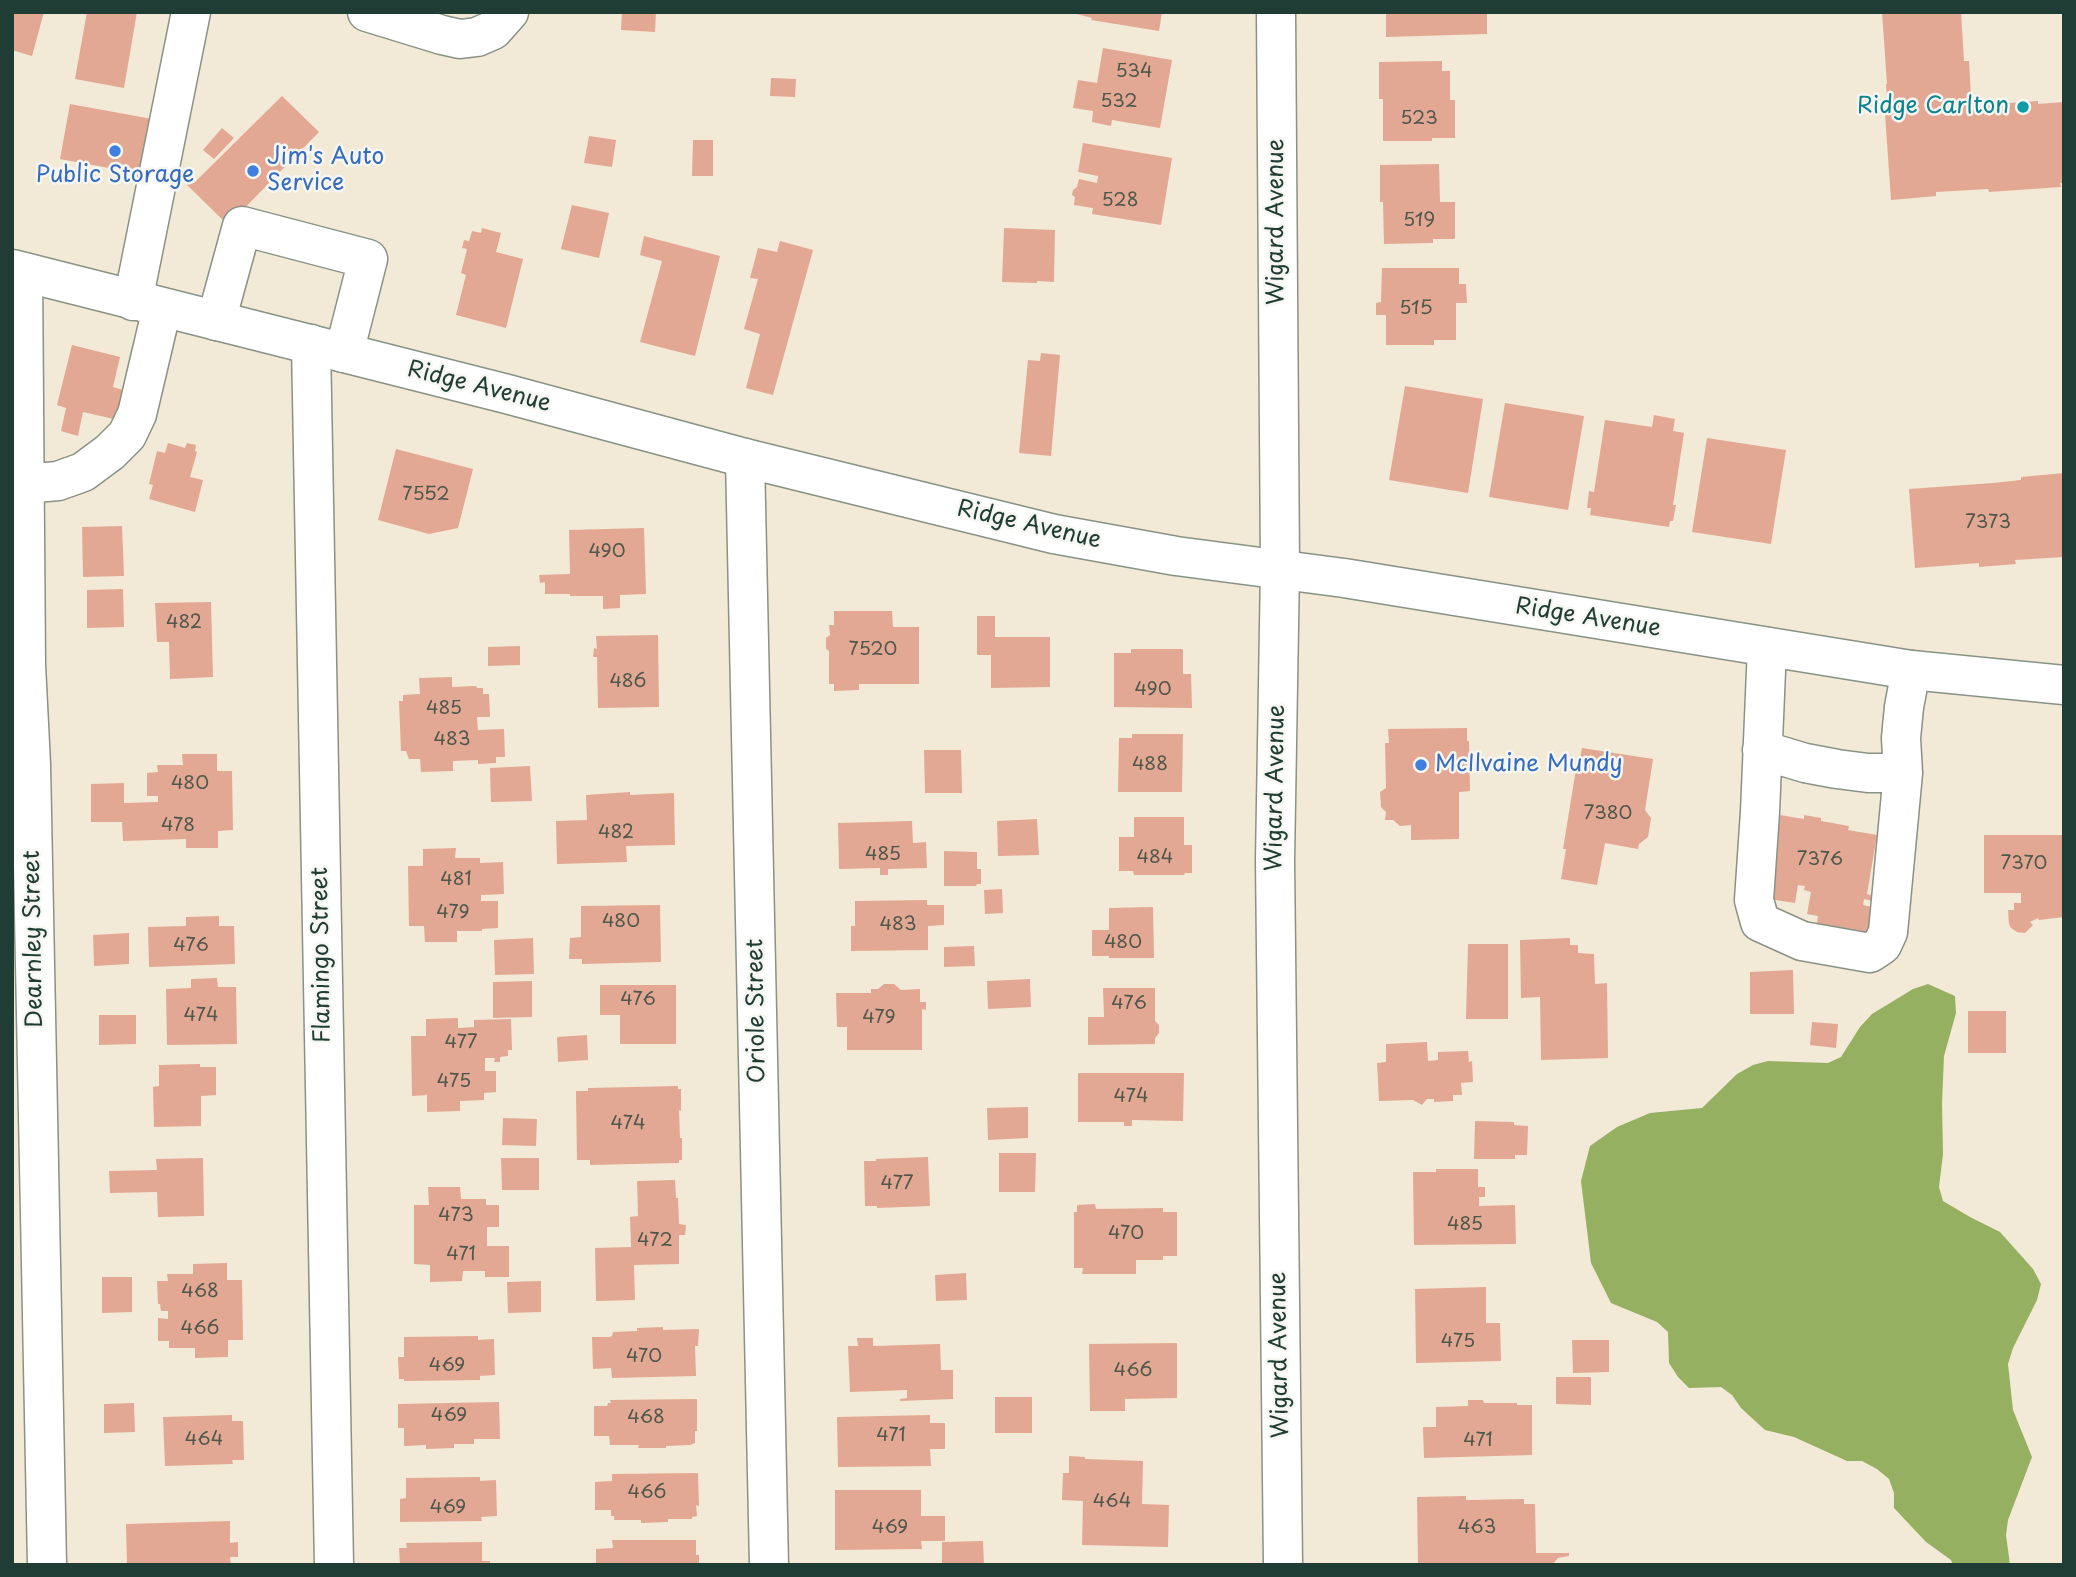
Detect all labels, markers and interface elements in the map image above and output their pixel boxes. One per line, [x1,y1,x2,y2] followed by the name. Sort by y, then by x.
[1115,61,1153,83] house number: 534
[1100,91,1138,113] house number: 532
[1857,93,2009,121] place label: Ridge Carlton
[2015,99,2031,115] marker: Ridge Carlton
[1400,108,1438,130] house number: 523
[1263,139,1291,305] street label: Wigard Avenue
[107,143,123,159] marker: Public Storage
[267,144,384,198] place label: Jim's Auto Service
[36,162,194,190] place label: Public Storage
[245,163,261,179] marker: Jim's Auto Service
[1102,190,1138,212] house number: 528
[1403,210,1435,232] house number: 519
[1399,298,1433,320] house number: 515
[404,356,554,418] street label: Ridge Avenue
[402,484,450,506] house number: 7552
[954,495,1104,555] street label: Ridge Avenue
[1965,512,2011,534] house number: 7373
[588,541,626,563] house number: 490
[1513,593,1663,643] street label: Ridge Avenue
[166,612,202,634] house number: 482
[849,639,897,661] house number: 7520
[609,671,647,693] house number: 486
[1134,679,1172,701] house number: 490
[426,698,462,720] house number: 485
[1261,704,1291,872] street label: Wigard Avenue
[434,729,470,751] house number: 483
[1435,751,1623,779] place label: McIlvaine Mundy
[1132,754,1168,776] house number: 488
[1413,757,1429,773] marker: McIlvaine Mundy
[171,773,209,795] house number: 480
[1583,803,1633,825] house number: 7380
[161,815,195,837] house number: 478
[598,822,634,844] house number: 482
[865,844,901,866] house number: 485
[1137,847,1173,869] house number: 484
[1797,849,1843,871] house number: 7376
[19,850,49,1028] street label: Dearnley Street
[2001,853,2047,875] house number: 7370
[307,867,337,1043] street label: Flamingo Street
[440,869,472,891] house number: 481
[436,902,470,924] house number: 479
[602,911,640,933] house number: 480
[880,914,916,936] house number: 483
[1104,932,1142,954] house number: 480
[173,935,209,957] house number: 476
[742,938,772,1084] street label: Oriole Street
[620,989,656,1011] house number: 476
[1111,993,1147,1015] house number: 476
[184,1005,218,1027] house number: 474
[862,1007,896,1029] house number: 479
[444,1032,478,1054] house number: 477
[437,1071,471,1093] house number: 475
[1114,1086,1148,1108] house number: 474
[611,1113,645,1135] house number: 474
[880,1173,914,1195] house number: 477
[438,1205,474,1227] house number: 473
[1447,1214,1483,1236] house number: 485
[1108,1223,1144,1245] house number: 470
[637,1230,673,1252] house number: 472
[446,1244,476,1266] house number: 471
[1265,1271,1295,1439] street label: Wigard Avenue
[181,1281,219,1303] house number: 468
[181,1318,219,1340] house number: 466
[1441,1331,1475,1353] house number: 475
[626,1346,662,1368] house number: 470
[429,1355,465,1377] house number: 469
[1114,1360,1152,1382] house number: 466
[431,1405,467,1427] house number: 469
[627,1407,665,1429] house number: 468
[876,1425,906,1447] house number: 471
[185,1429,223,1451] house number: 464
[1463,1430,1493,1452] house number: 471
[628,1482,666,1504] house number: 466
[1093,1491,1131,1513] house number: 464
[430,1497,466,1519] house number: 469
[872,1517,908,1539] house number: 469
[1458,1517,1496,1539] house number: 463

